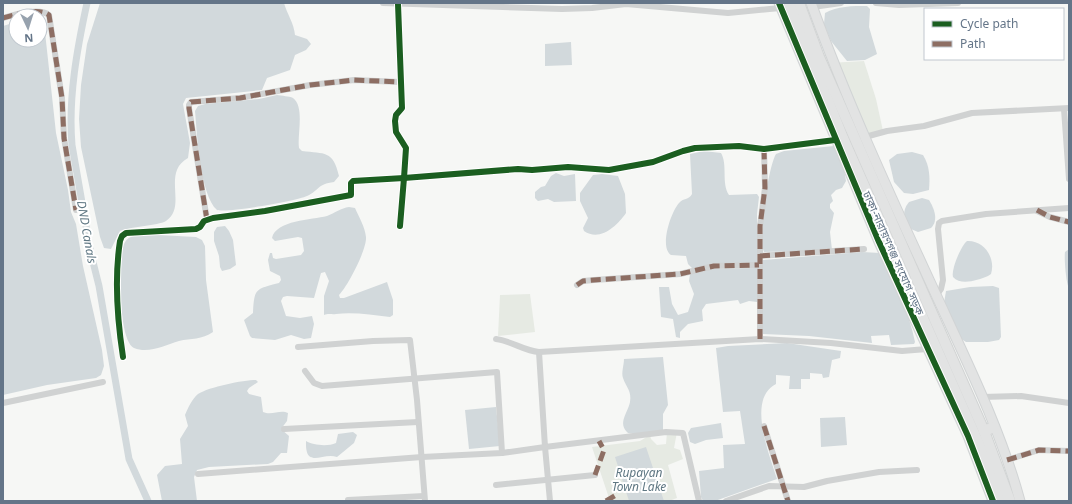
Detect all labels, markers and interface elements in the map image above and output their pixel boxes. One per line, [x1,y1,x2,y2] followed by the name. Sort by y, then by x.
[8,8,48,48] north arrow
[924,8,1064,60] legend
[960,15,1018,32] text: Cycle path
[24,31,34,46] text: N
[960,35,986,52] text: Path
[859,188,928,318] street label: ঢাকা-নারায়ণগঞ্জ সংযোগ সড়ক
[73,199,101,265] water label: DND Canals
[612,464,666,495] water label: Rupayan Town Lake

